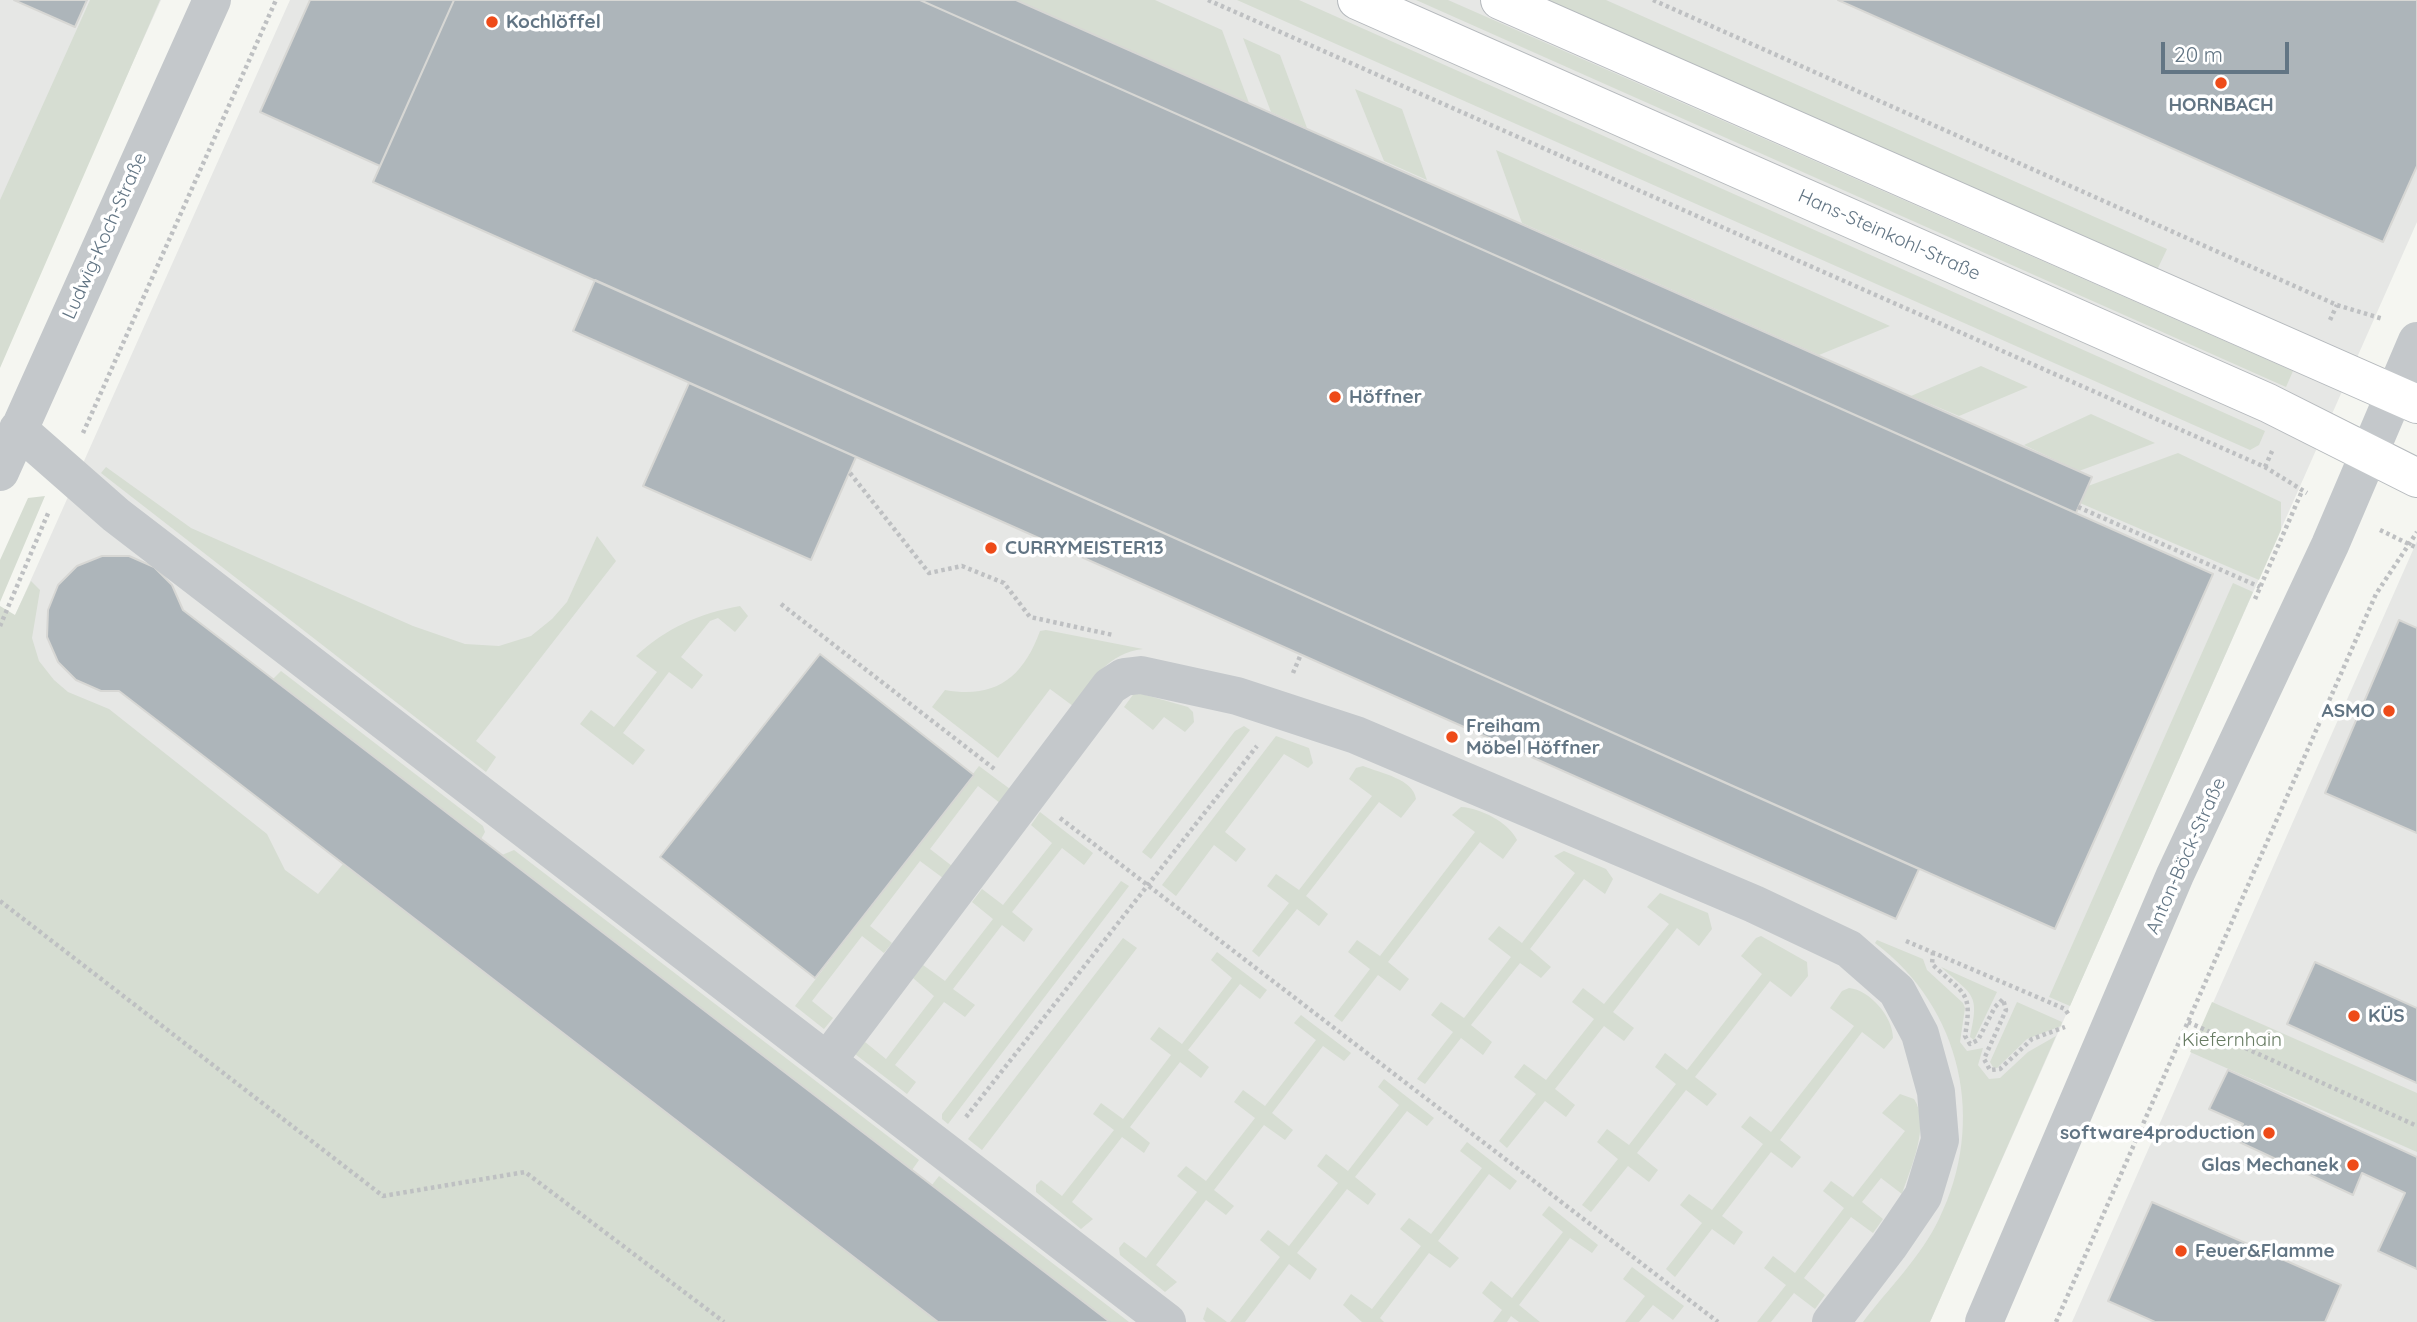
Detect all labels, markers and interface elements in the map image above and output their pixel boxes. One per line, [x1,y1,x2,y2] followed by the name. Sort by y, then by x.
[506,11,601,33] place label: Kochlöffel
[484,14,500,30] marker: Kochlöffel
[2165,28,2293,72] scale bar
[2174,41,2223,67] text: 20 m
[2213,75,2229,91] marker: HORNBACH
[2168,94,2274,116] place label: HORNBACH
[58,149,152,323] street label: Ludwig-Koch-Straße
[1794,185,1984,285] street label: Hans-Steinkohl-Straße
[1349,386,1422,408] place label: Höffner
[1327,389,1343,405] marker: Höffner
[1005,537,1164,559] place label: CURRYMEISTER13
[983,540,999,556] marker: CURRYMEISTER13
[2322,700,2375,722] place label: ASMO
[2381,703,2397,719] marker: ASMO
[1466,715,1600,759] place label: Freiham Möbel Höffner
[1444,729,1460,745] marker: Freiham Möbel Höffner
[2141,774,2231,938] street label: Anton-Böck-Straße
[2368,1005,2405,1027] place label: KÜS
[2346,1008,2362,1024] marker: KÜS
[2182,1029,2282,1051] park label: Kiefernhain
[2060,1122,2255,1144] place label: software4production
[2261,1125,2277,1141] marker: software4production
[2201,1154,2339,1176] place label: Glas Mechanek
[2345,1157,2361,1173] marker: Glas Mechanek
[2195,1240,2335,1262] place label: Feuer&Flamme
[2173,1243,2189,1259] marker: Feuer&Flamme

